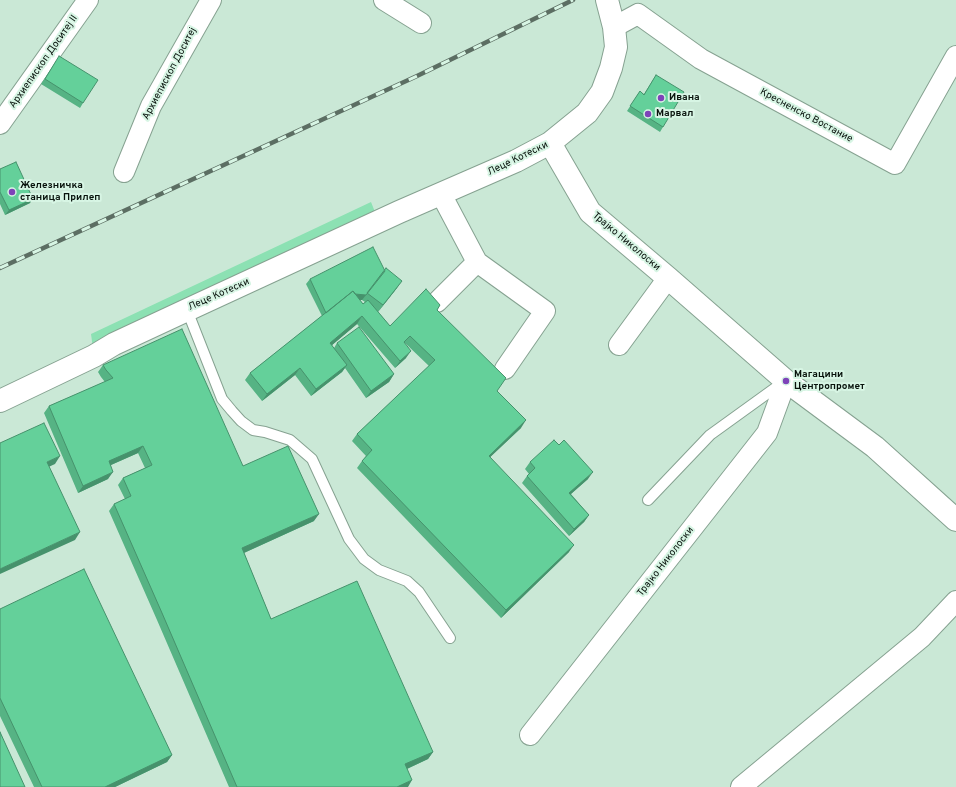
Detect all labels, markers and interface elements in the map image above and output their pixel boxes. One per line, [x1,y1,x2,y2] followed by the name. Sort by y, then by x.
[7,13,81,111] street label: Архиепископ Доситеј II
[141,26,199,122] street label: Архиепископ Доситеј
[758,86,854,146] street label: Кресненско Востание
[669,92,700,104] place label: Ивана
[656,93,666,103] marker: Ивана
[656,108,693,120] place label: Марвал
[643,109,653,119] marker: Марвал
[486,139,550,179] street label: Леце Котески
[20,180,100,204] place label: Железничка станица Прилеп
[7,187,17,197] marker: Железничка станица Прилеп
[590,210,662,274] street label: Трајко Николоски
[186,276,252,314] street label: Леце Котески
[794,369,865,392] place label: Магацини Центропромет
[781,376,791,386] marker: Магацини Центропромет
[635,525,697,599] street label: Трајко Николоски

